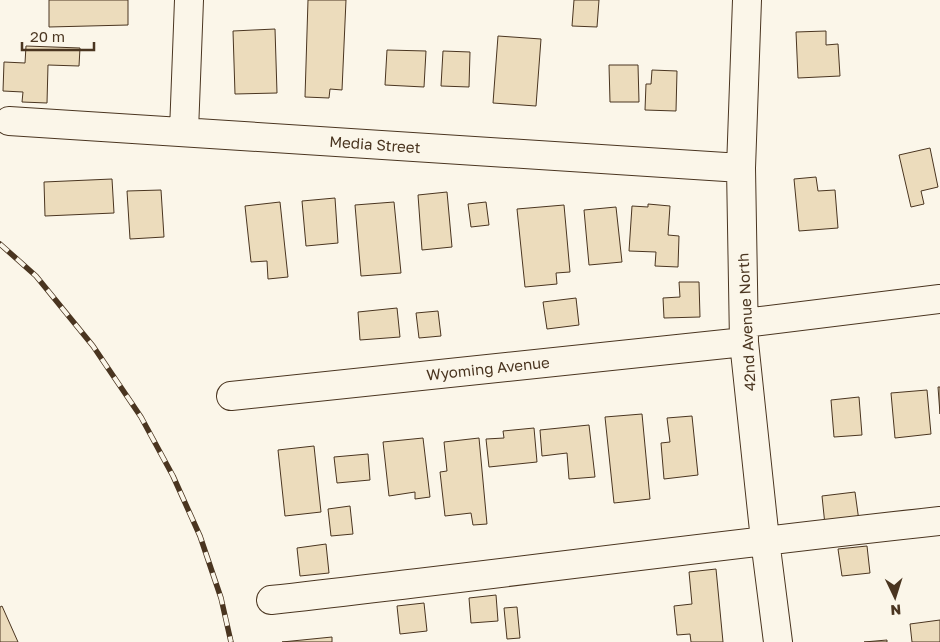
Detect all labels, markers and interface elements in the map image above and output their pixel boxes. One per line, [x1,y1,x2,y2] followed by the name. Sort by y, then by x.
[22,20,95,52] scale bar
[30,27,65,45] text: 20 m
[329,132,421,156] street label: Media Street
[733,252,759,392] street label: 42nd Avenue North
[425,353,551,383] street label: Wyoming Avenue
[870,572,920,622] north arrow
[890,602,902,619] text: N

